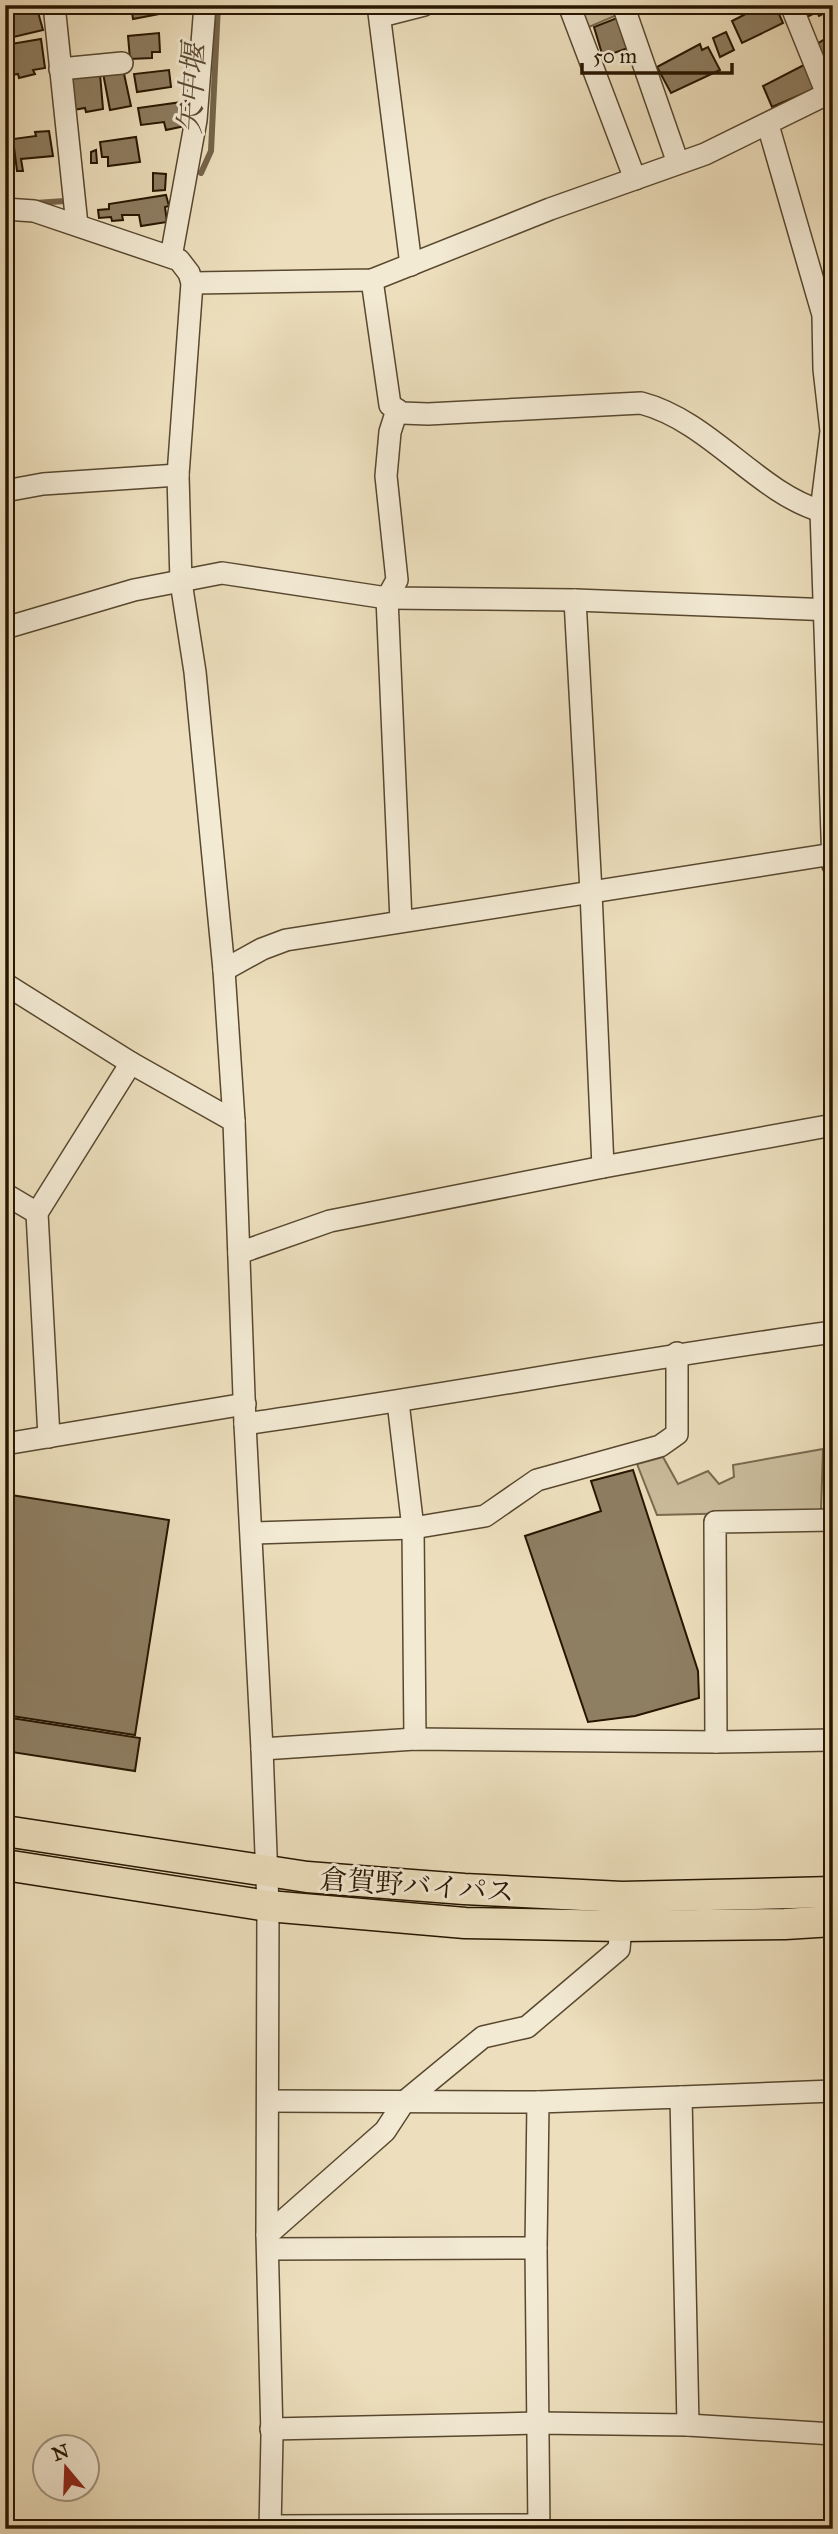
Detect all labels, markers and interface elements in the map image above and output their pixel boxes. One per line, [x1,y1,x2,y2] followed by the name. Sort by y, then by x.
[582,32,733,76] scale bar
[172,38,213,135] water label: 矢中堰
[593,43,638,69] text: 50 m
[318,1861,516,1910] street label: 倉賀野バイパス
[32,2432,102,2502] north arrow
[49,2439,72,2466] text: N

